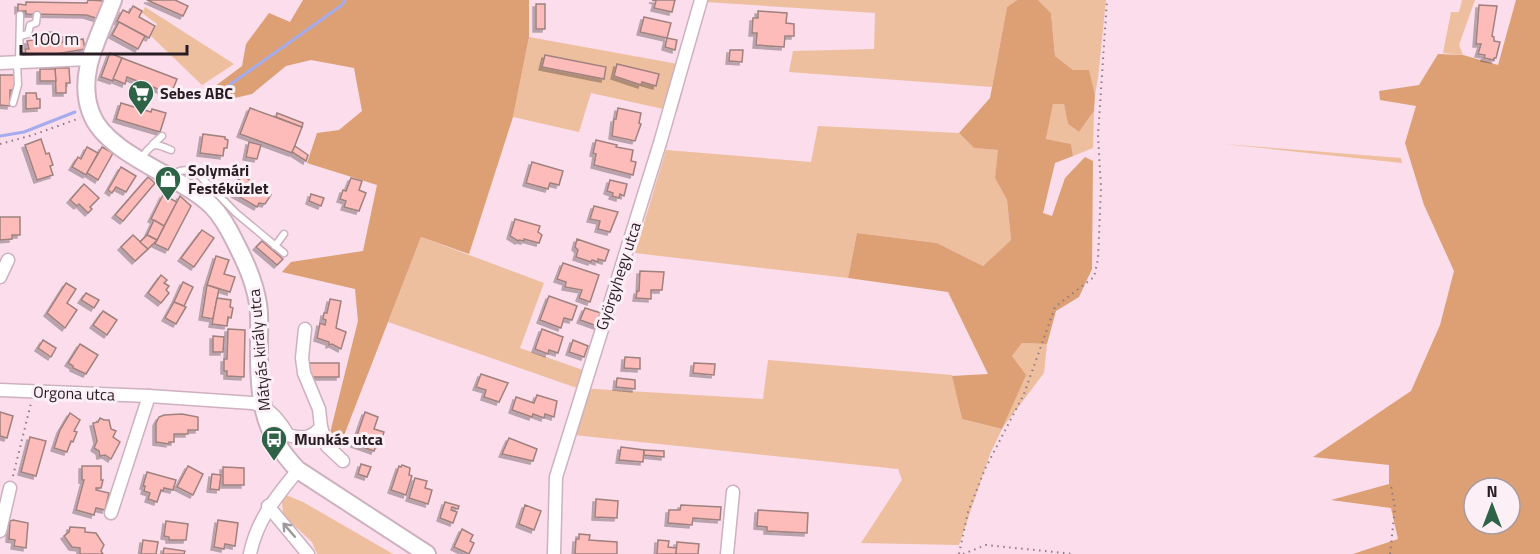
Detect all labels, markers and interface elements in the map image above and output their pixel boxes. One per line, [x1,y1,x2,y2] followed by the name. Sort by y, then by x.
[21,18,188,56] scale bar
[30,25,79,52] text: 100 m
[126,78,156,116] supermarket icon: Sebes ABC
[160,81,233,105] place label: Sebes ABC
[188,158,269,200] place label: Solymári Festéküzlet
[153,164,183,202] shop icon: Solymári Festéküzlet
[589,219,647,333] street label: Györgyhegy utca
[242,288,276,412] street label: Mátyás király utca
[33,380,115,406] street label: Orgona utca
[259,424,289,462] bus stop icon: Munkás utca
[294,427,383,451] place label: Munkás utca
[1462,476,1522,536] north arrow
[1486,479,1498,503] text: N
[282,522,295,538] one-way arrow

